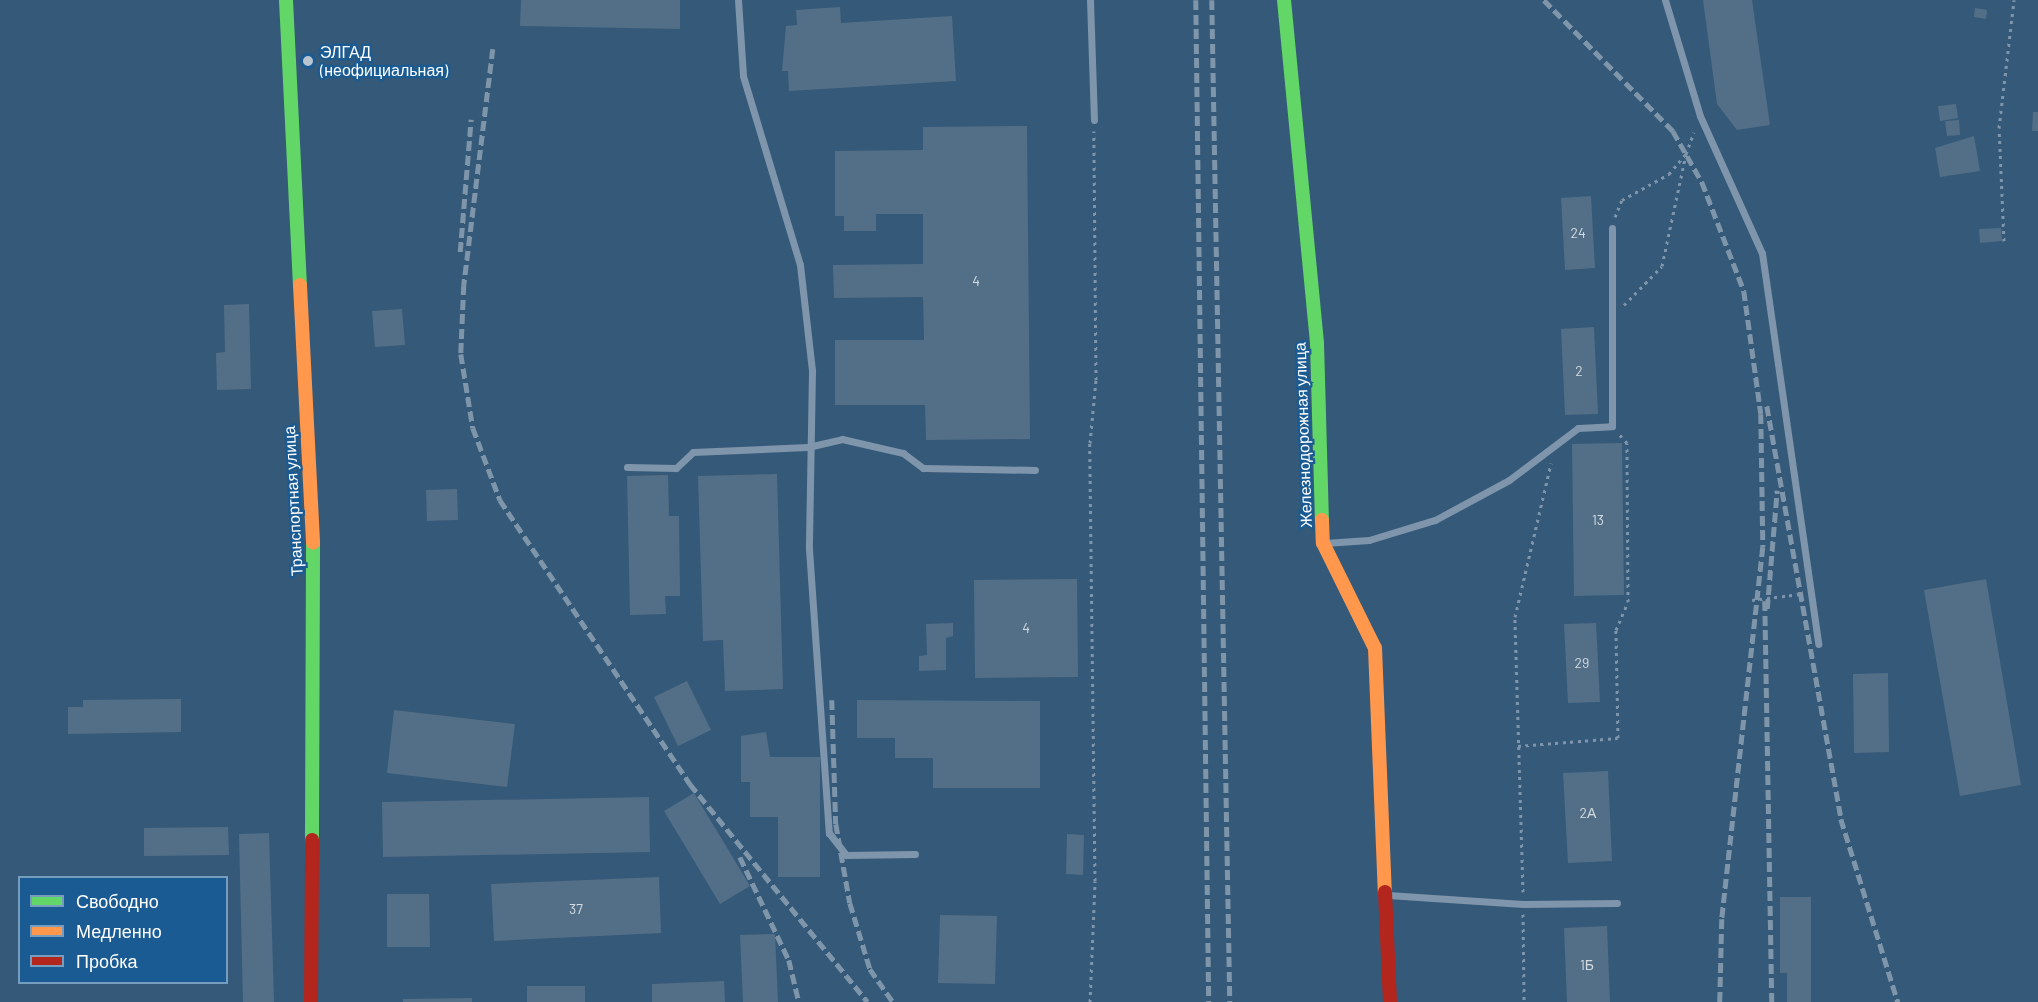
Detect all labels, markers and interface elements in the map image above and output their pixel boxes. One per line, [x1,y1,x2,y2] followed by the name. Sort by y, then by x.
[320,42,448,80] place label: ЭЛГАД (неофициальная)
[301,54,315,68] marker: ЭЛГАД (неофициальная)
[1570,225,1586,241] house number: 24
[972,273,980,289] house number: 4
[1290,342,1316,528] street label: Железнодорожная улица
[1575,363,1583,379] house number: 2
[279,425,307,577] street label: Транспортная улица
[1592,512,1604,528] house number: 13
[1022,620,1030,636] house number: 4
[1575,655,1589,671] house number: 29
[1580,805,1596,821] house number: 2А
[18,876,228,984] legend
[76,890,159,912] text: Свободно
[569,901,583,917] house number: 37
[76,920,162,942] text: Медленно
[76,950,138,972] text: Пробка
[1580,957,1594,973] house number: 1Б

